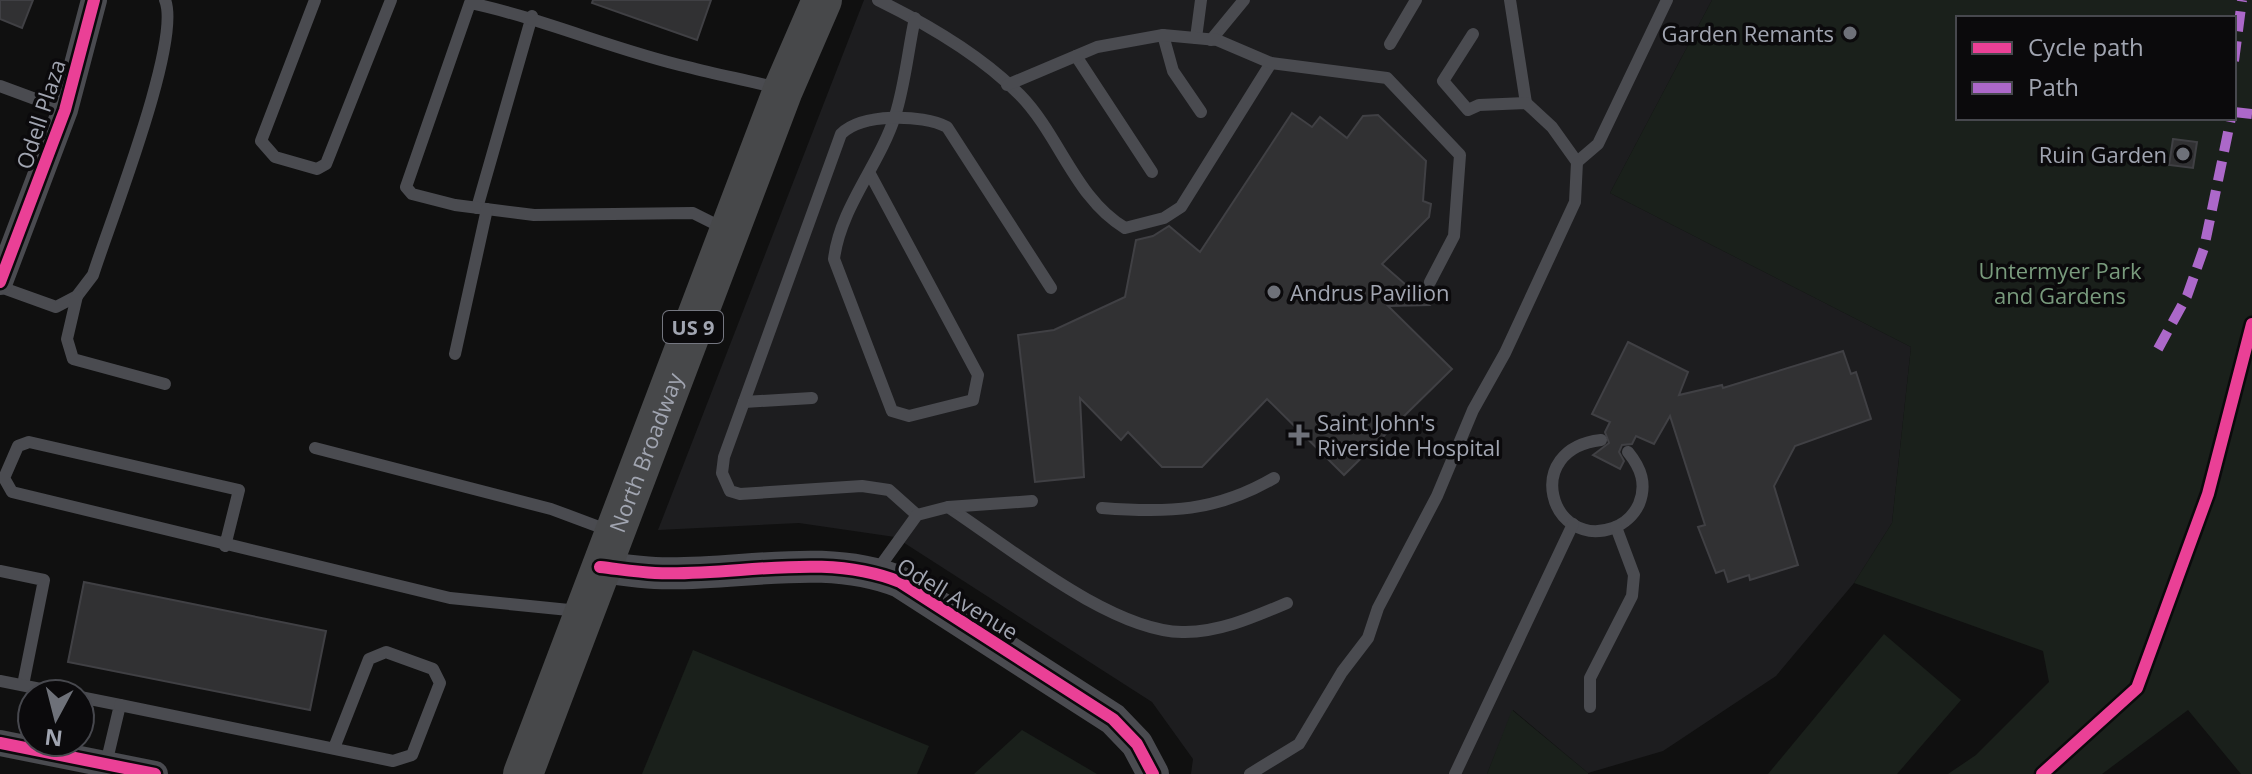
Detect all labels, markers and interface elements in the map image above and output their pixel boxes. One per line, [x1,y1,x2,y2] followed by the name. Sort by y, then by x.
[1956,16,2236,120] legend
[1661,18,1834,48] place label: Garden Remants
[1841,24,1859,42] marker: Garden Remants
[2028,30,2144,63] text: Cycle path
[8,55,72,173] street label: Odell Plaza
[2028,70,2079,103] text: Path
[2039,139,2167,169] place label: Ruin Garden
[2174,145,2192,163] marker: Ruin Garden
[1978,255,2142,310] park label: Untermyer Park and Gardens
[1290,277,1449,307] place label: Andrus Pavilion
[1265,283,1283,301] marker: Andrus Pavilion
[663,311,723,343] road number: US 9
[601,368,690,536] street label: North Broadway
[1317,407,1501,462] place label: Saint John's Riverside Hospital
[1288,424,1310,446] marker: Saint John's Riverside Hospital
[892,550,1024,646] street label: Odell Avenue
[16,678,96,758] north arrow
[43,723,64,755] text: N

